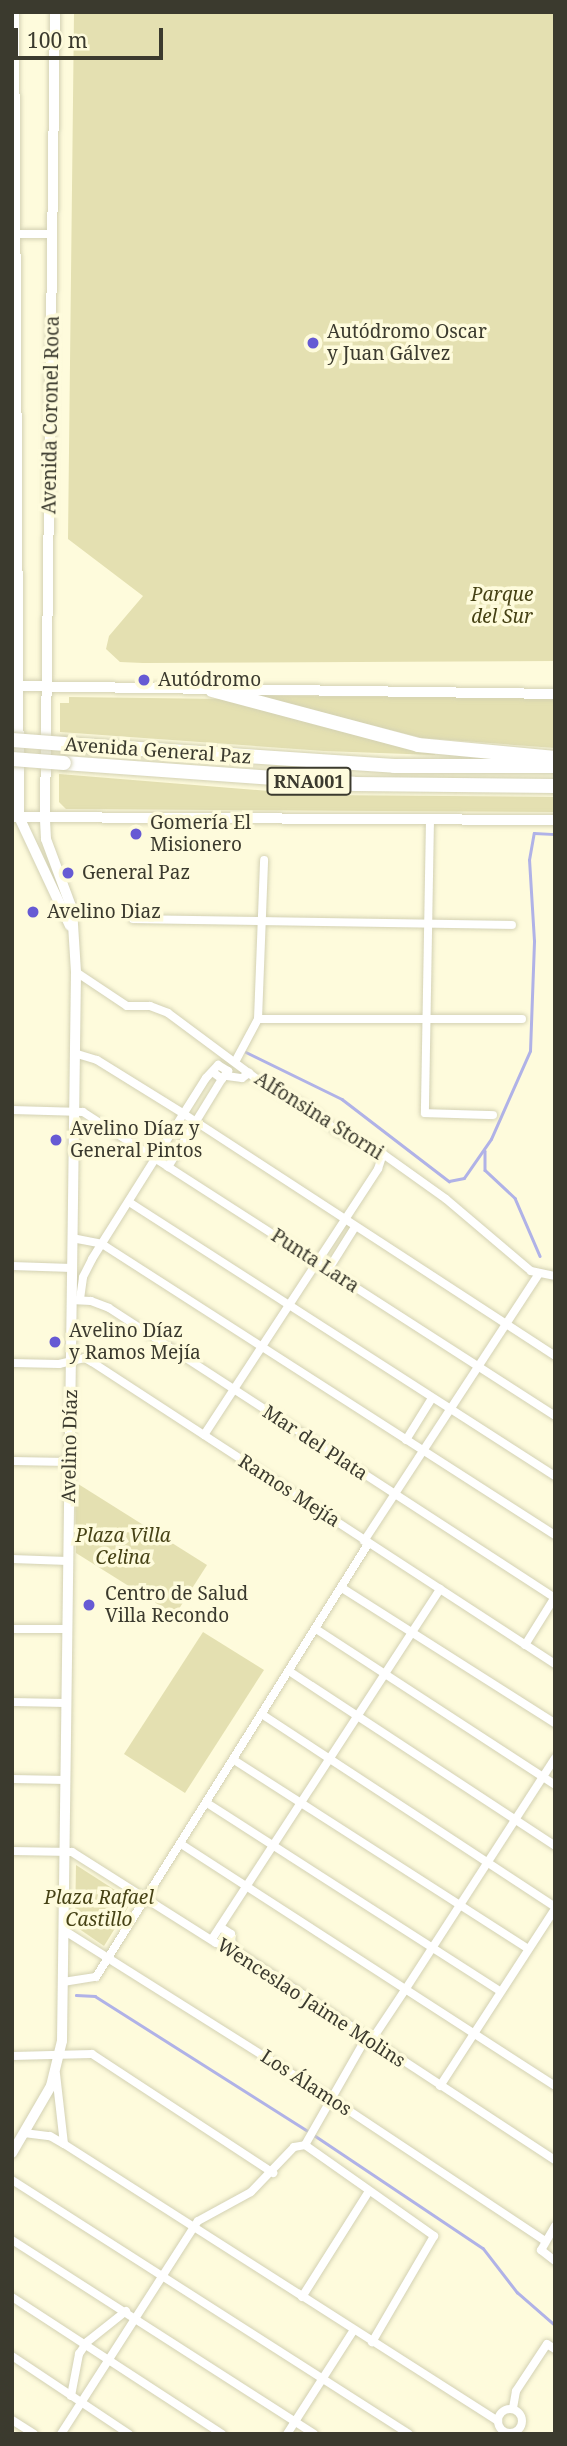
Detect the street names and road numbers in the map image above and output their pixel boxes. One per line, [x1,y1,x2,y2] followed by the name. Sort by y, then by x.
[38,316,64,514] street label: Avenida Coronel Roca
[64,733,252,769] street label: Avenida General Paz
[265,766,353,796] road number: RNA001
[250,1067,388,1165] street label: Alfonsina Storni
[267,1224,363,1298] street label: Punta Lara
[58,1389,82,1503] street label: Avelino Díaz
[258,1401,372,1485] street label: Mar del Plata
[234,1450,344,1532] street label: Ramos Mejía
[213,1934,409,2072] street label: Wenceslao Jaime Molins
[256,2045,356,2121] street label: Los Álamos

